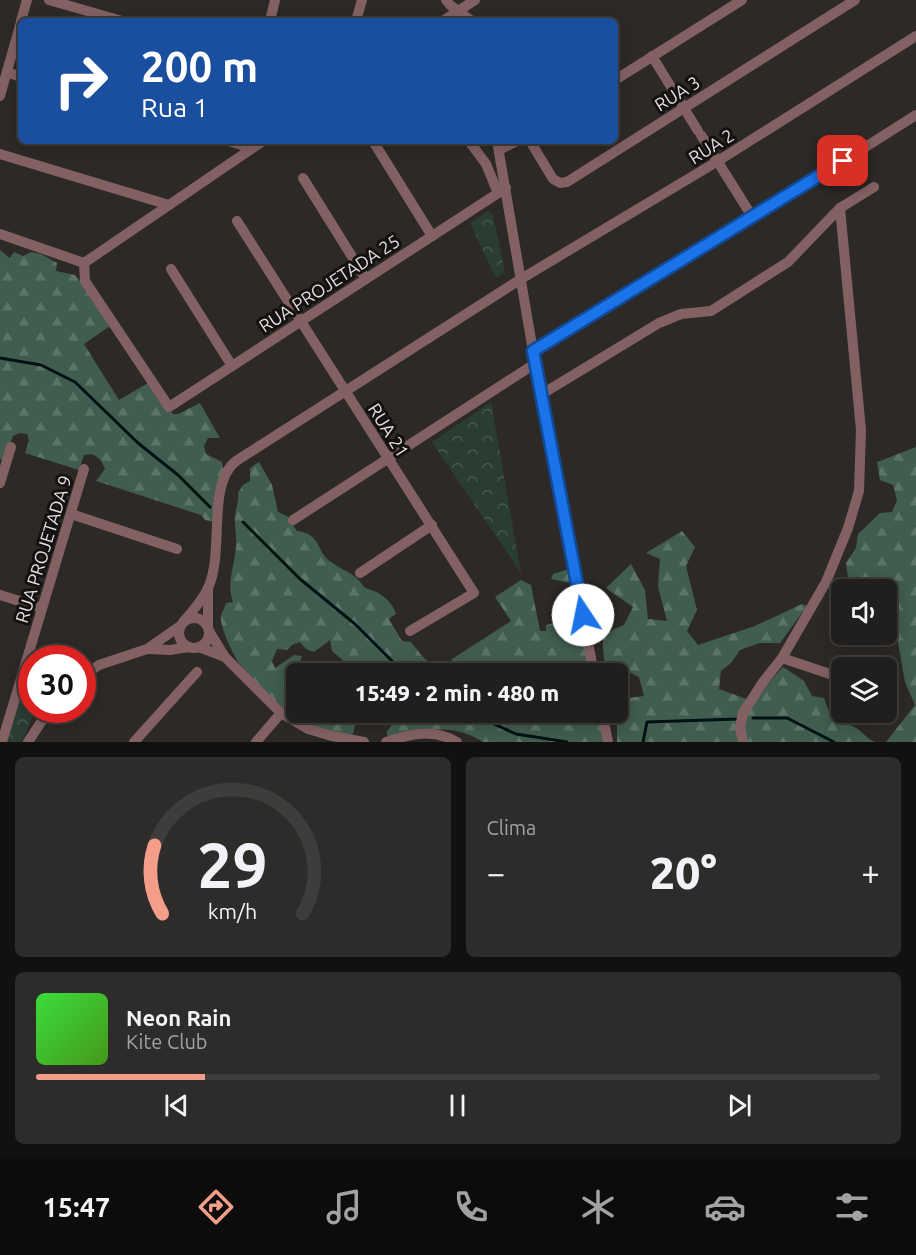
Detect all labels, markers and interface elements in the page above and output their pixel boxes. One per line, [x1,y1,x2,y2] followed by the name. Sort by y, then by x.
[42,42,120,120] icon: right
[141,43,258,90] text: 200 m
[651,71,703,115] street label: RUA 3
[141,92,209,122] text: Rua 1
[685,124,737,168] street label: RUA 2
[817,135,868,186] pin
[826,144,859,177] icon: arrive
[255,230,403,336] street label: RUA PROJETADA 25
[365,399,413,461] street label: RUA 21
[11,473,75,625] street label: RUA PROJETADA 9
[831,579,897,723] map controls
[831,579,897,645] button: sound
[551,583,615,647] position arrow
[18,645,96,723] speed limit sign: 30
[831,657,897,723] button: layers
[355,680,559,705] text: 15:49 · 2 min · 480 m
[487,816,536,839] text: Clima
[198,830,268,900] text: 29
[650,847,717,898] text: 20°
[487,854,505,891] text: −
[861,854,880,891] text: +
[208,899,257,923] text: km/h
[126,1005,231,1030] text: Neon Rain
[126,1030,208,1053] text: Kite Club
[160,1089,193,1122] icon: previous
[441,1089,474,1122] icon: pause
[723,1089,756,1122] icon: next
[195,1186,237,1228] icon: directions
[323,1186,365,1228] icon: music
[450,1186,492,1228] icon: phone
[577,1186,619,1228] icon: climate
[704,1186,746,1228] icon: car
[831,1186,873,1228] icon: filters
[43,1192,110,1222] text: 15:47

